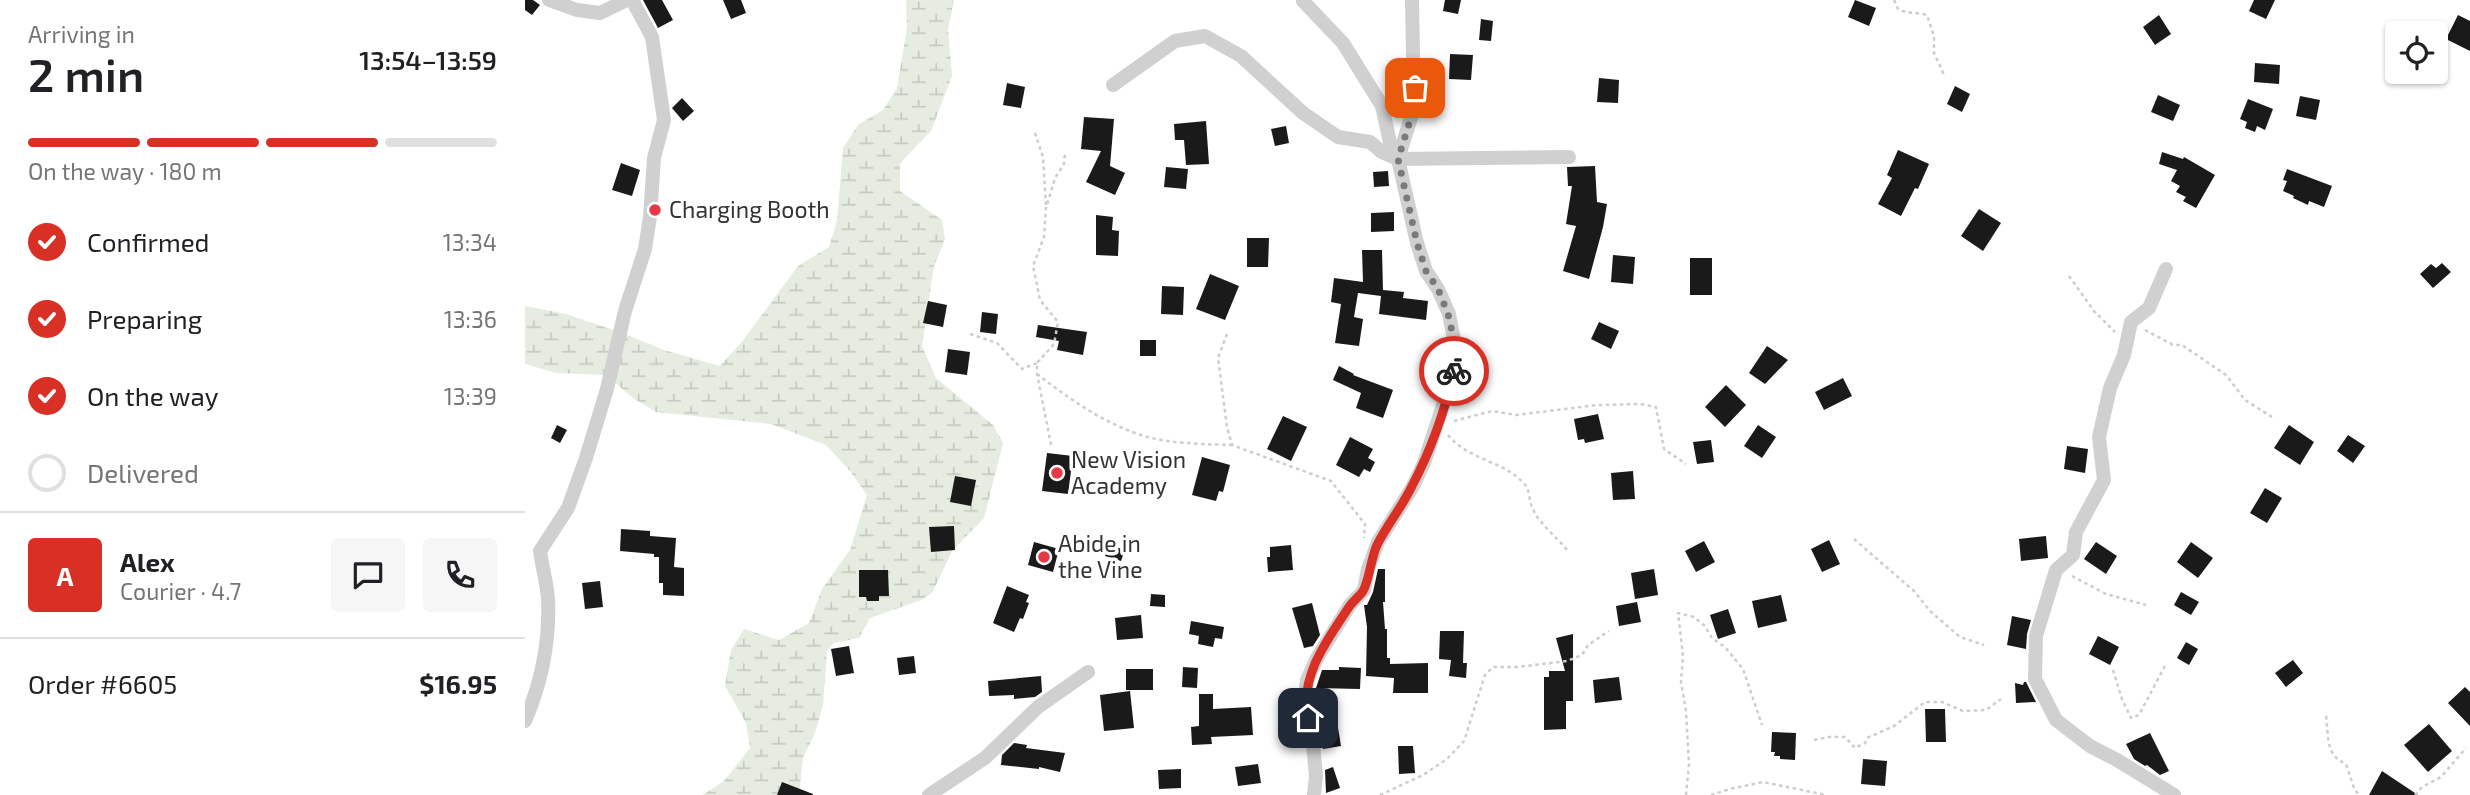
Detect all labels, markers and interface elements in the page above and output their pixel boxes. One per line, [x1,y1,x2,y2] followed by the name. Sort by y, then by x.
[28,20,135,48] text: Arriving in
[2385,21,2448,84] map controls
[2385,21,2448,84] button: locate
[359,44,497,75] text: 13:54–13:59
[28,46,144,101] text: 2 min
[1385,58,1445,118] pin
[1396,69,1434,107] icon: bag
[28,157,222,185] text: On the way · 180 m
[669,195,830,223] place label: Charging Booth
[647,202,663,218] marker: Charging Booth
[28,223,66,261] icon: check
[87,226,210,257] text: Confirmed
[443,228,497,256] text: 13:34
[28,300,66,338] icon: check
[87,303,202,334] text: Preparing
[444,305,497,333] text: 13:36
[1419,336,1489,406] courier
[1435,352,1473,390] icon: bike
[28,377,66,415] icon: check
[87,380,218,411] text: On the way
[444,382,497,410] text: 13:39
[1071,445,1186,499] place label: New Vision Academy
[87,457,199,488] text: Delivered
[1049,465,1065,481] marker: New Vision Academy
[1058,529,1142,583] place label: Abide in the Vine
[331,538,405,612] button: chat
[423,538,497,612] button: phone
[120,546,175,577] text: Alex
[1036,549,1052,565] marker: Abide in the Vine
[57,560,73,591] text: A
[120,577,241,605] text: Courier · 4.7
[28,668,177,699] text: Order #6605
[419,668,497,699] text: $16.95
[1278,688,1338,748] pin
[1289,699,1327,737] icon: home

